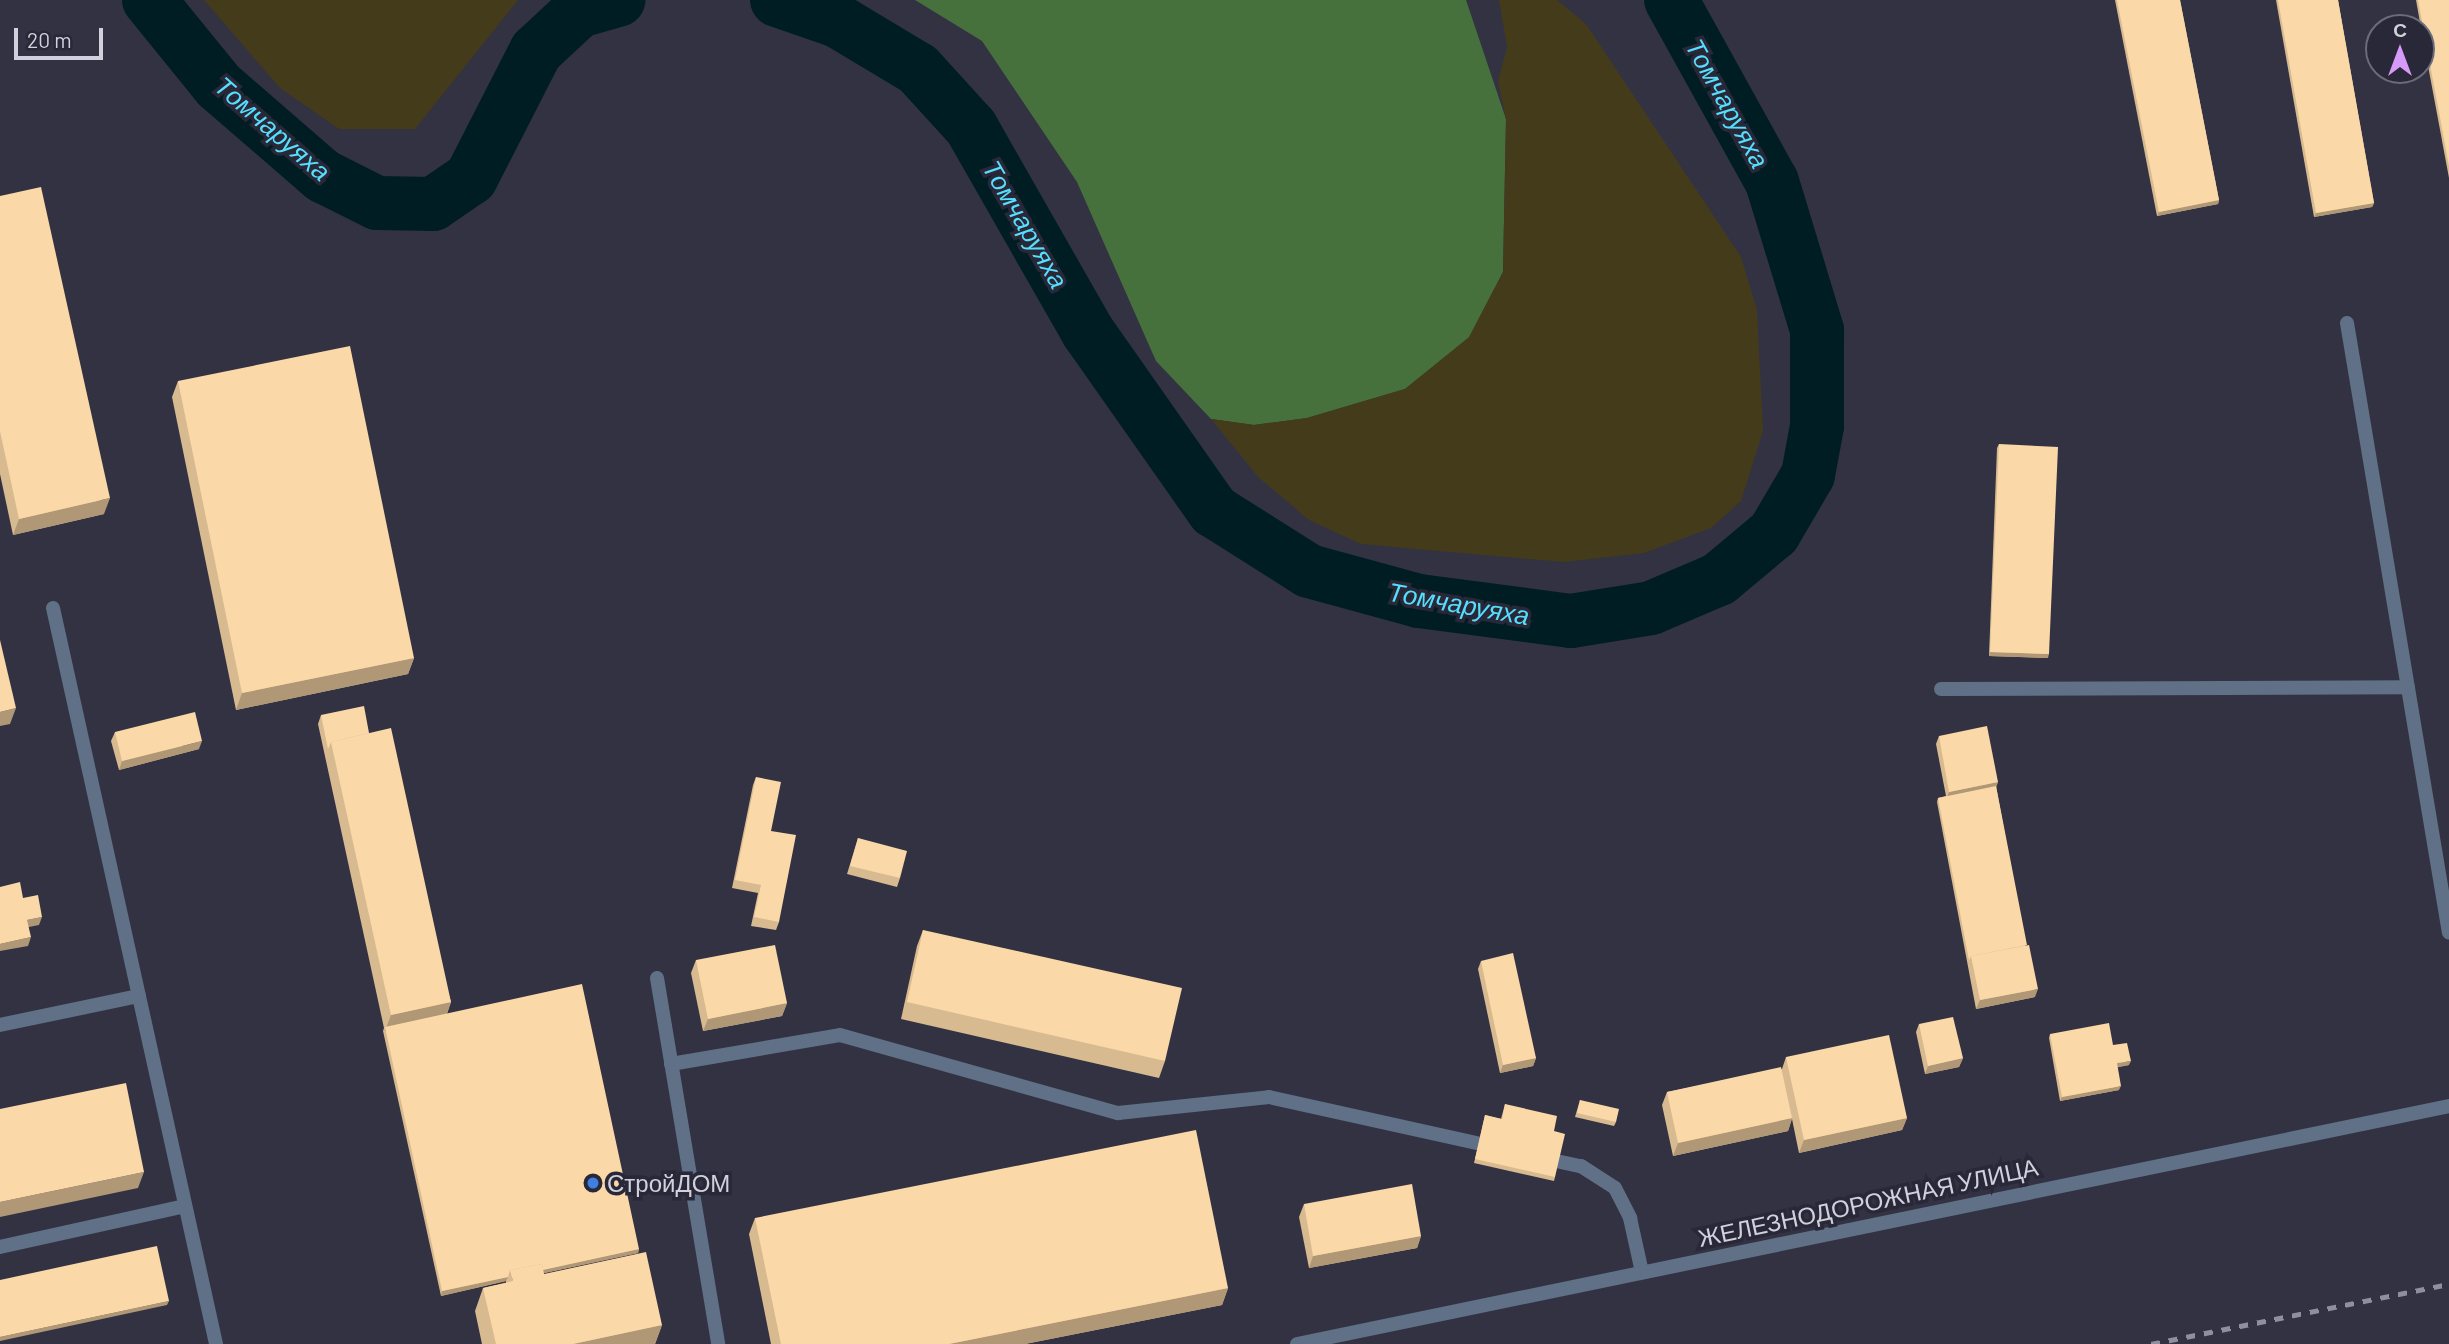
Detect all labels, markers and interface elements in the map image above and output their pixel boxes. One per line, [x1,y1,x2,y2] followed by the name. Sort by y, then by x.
[18,14,107,58] scale bar
[2365,14,2435,84] north arrow
[2393,18,2407,41] text: С
[27,27,72,52] text: 20 m
[1680,33,1776,173] water label: Томчаруяха
[209,69,337,187] water label: Томчаруяха
[977,154,1075,294] water label: Томчаруяха
[1386,575,1532,631] water label: Томчаруяха
[1695,1152,2041,1252] street label: ЖЕЛЕЗНОДОРОЖНАЯ УЛИЦА
[607,1169,730,1197] place label: СтройДОМ
[585,1175,601,1191] marker: СтройДОМ

